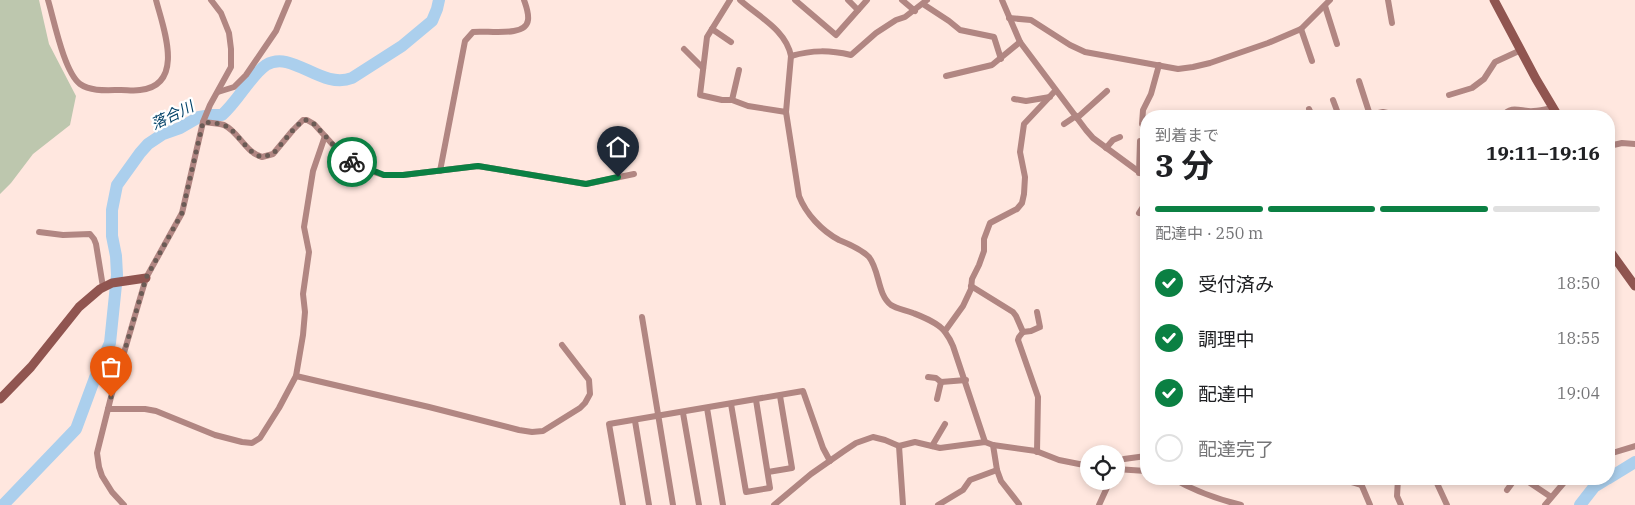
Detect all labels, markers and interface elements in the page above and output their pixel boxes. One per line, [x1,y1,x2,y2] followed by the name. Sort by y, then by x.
[148,96,198,133] water label: 落合川
[1155,125,1219,145] text: 到着まで
[597,126,639,177] pin
[604,133,632,161] icon: home
[327,137,377,187] courier
[1486,141,1600,165] text: 19:11–19:16
[1155,144,1214,186] text: 3 分
[338,148,366,176] icon: bike
[1155,223,1263,243] text: 配達中 · 250 m
[1155,269,1183,297] icon: check
[1198,272,1274,296] text: 受付済み
[1557,273,1600,293] text: 18:50
[1155,324,1183,352] icon: check
[1198,327,1255,351] text: 調理中
[1557,328,1600,348] text: 18:55
[90,346,132,397] pin
[97,353,125,381] icon: bag
[1155,379,1183,407] icon: check
[1198,382,1255,406] text: 配達中
[1557,383,1600,403] text: 19:04
[1198,437,1274,461] text: 配達完了
[1080,445,1125,490] map controls
[1080,445,1125,490] button: locate

